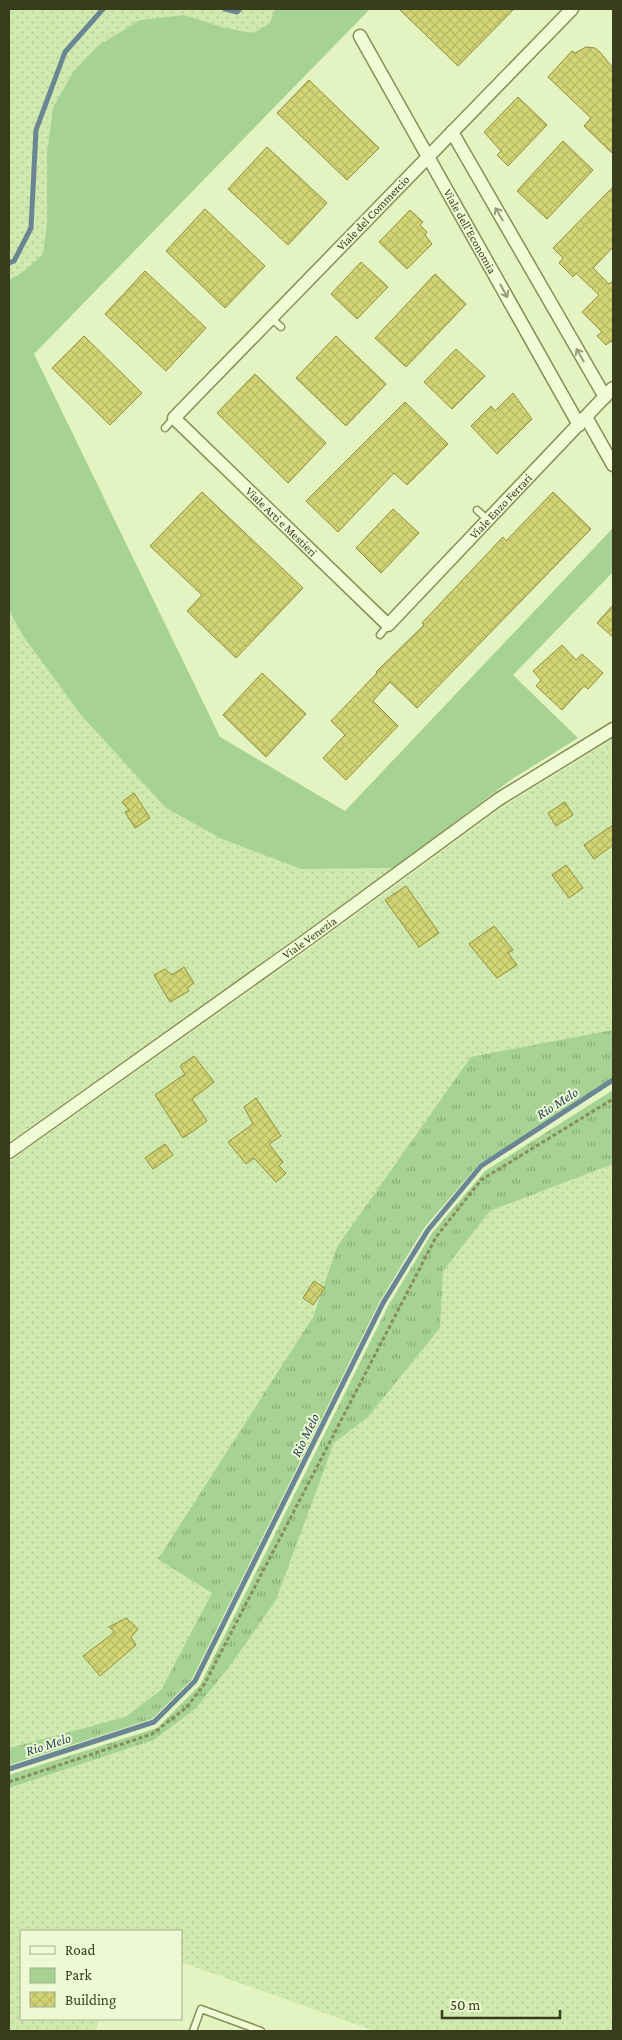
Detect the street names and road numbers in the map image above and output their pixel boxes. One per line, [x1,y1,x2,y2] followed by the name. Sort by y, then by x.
[334,173,412,253] street label: Viale del Commercio
[441,186,499,276] street label: Viale dell'Economia
[466,471,535,542] street label: Viale Enzo Ferrari
[243,484,320,559] street label: Viale Arti e Mestieri
[280,913,340,962] street label: Viale Venezia

